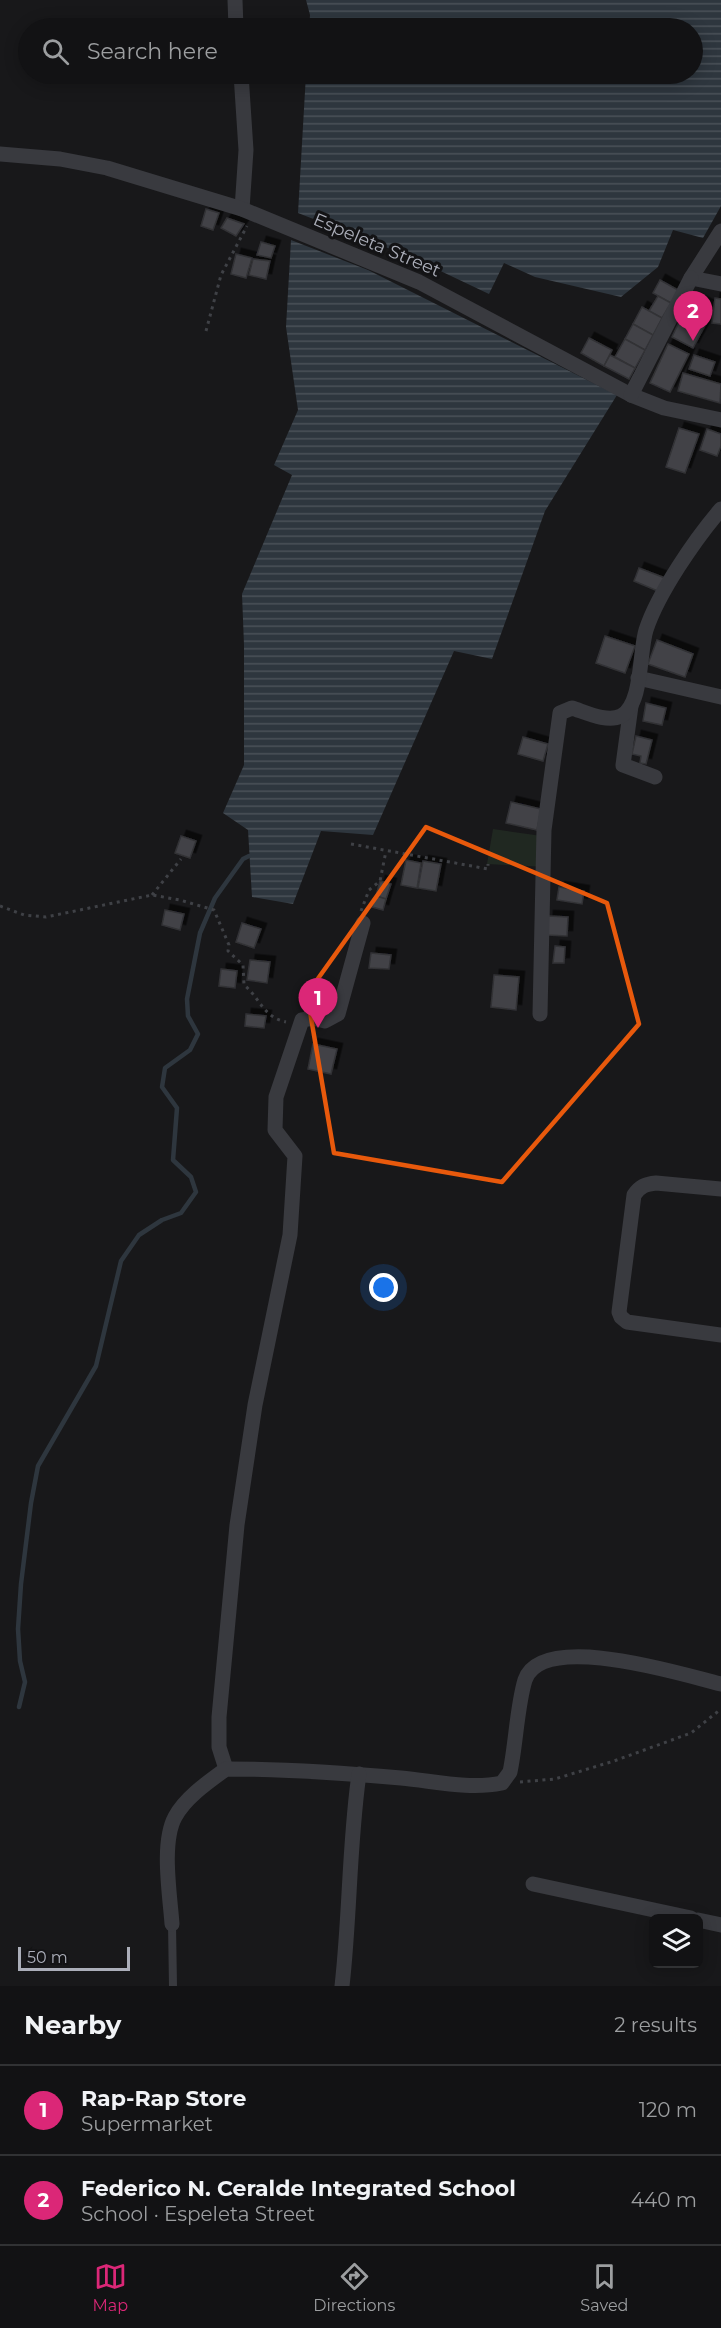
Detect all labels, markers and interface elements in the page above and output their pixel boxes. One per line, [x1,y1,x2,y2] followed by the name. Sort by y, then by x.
[18,18,703,84] search box
[39,35,72,68] icon: search
[87,38,218,65] text: Search here
[310,208,444,282] street label: Espeleta Street
[674,292,712,341] pin: 2
[298,978,338,1028] pin: 1
[369,1273,398,1302] your location
[649,1914,703,1968] map controls
[649,1914,703,1968] button: layers
[18,1944,130,1972] scale bar
[27,1948,68,1967] text: 50 m
[24,2009,121,2041] text: Nearby
[614,2013,697,2037] text: 2 results
[81,2085,246,2112] text: Rap-Rap Store
[40,2098,47,2122] text: 1
[639,2098,697,2122] text: 120 m
[81,2112,213,2136] text: Supermarket
[81,2175,516,2202] text: Federico N. Ceralde Integrated School
[38,2188,49,2212] text: 2
[631,2188,697,2212] text: 440 m
[81,2202,315,2226] text: School · Espeleta Street
[93,2260,128,2315] tab: Map
[313,2260,395,2315] tab: Directions
[580,2260,628,2315] tab: Saved

